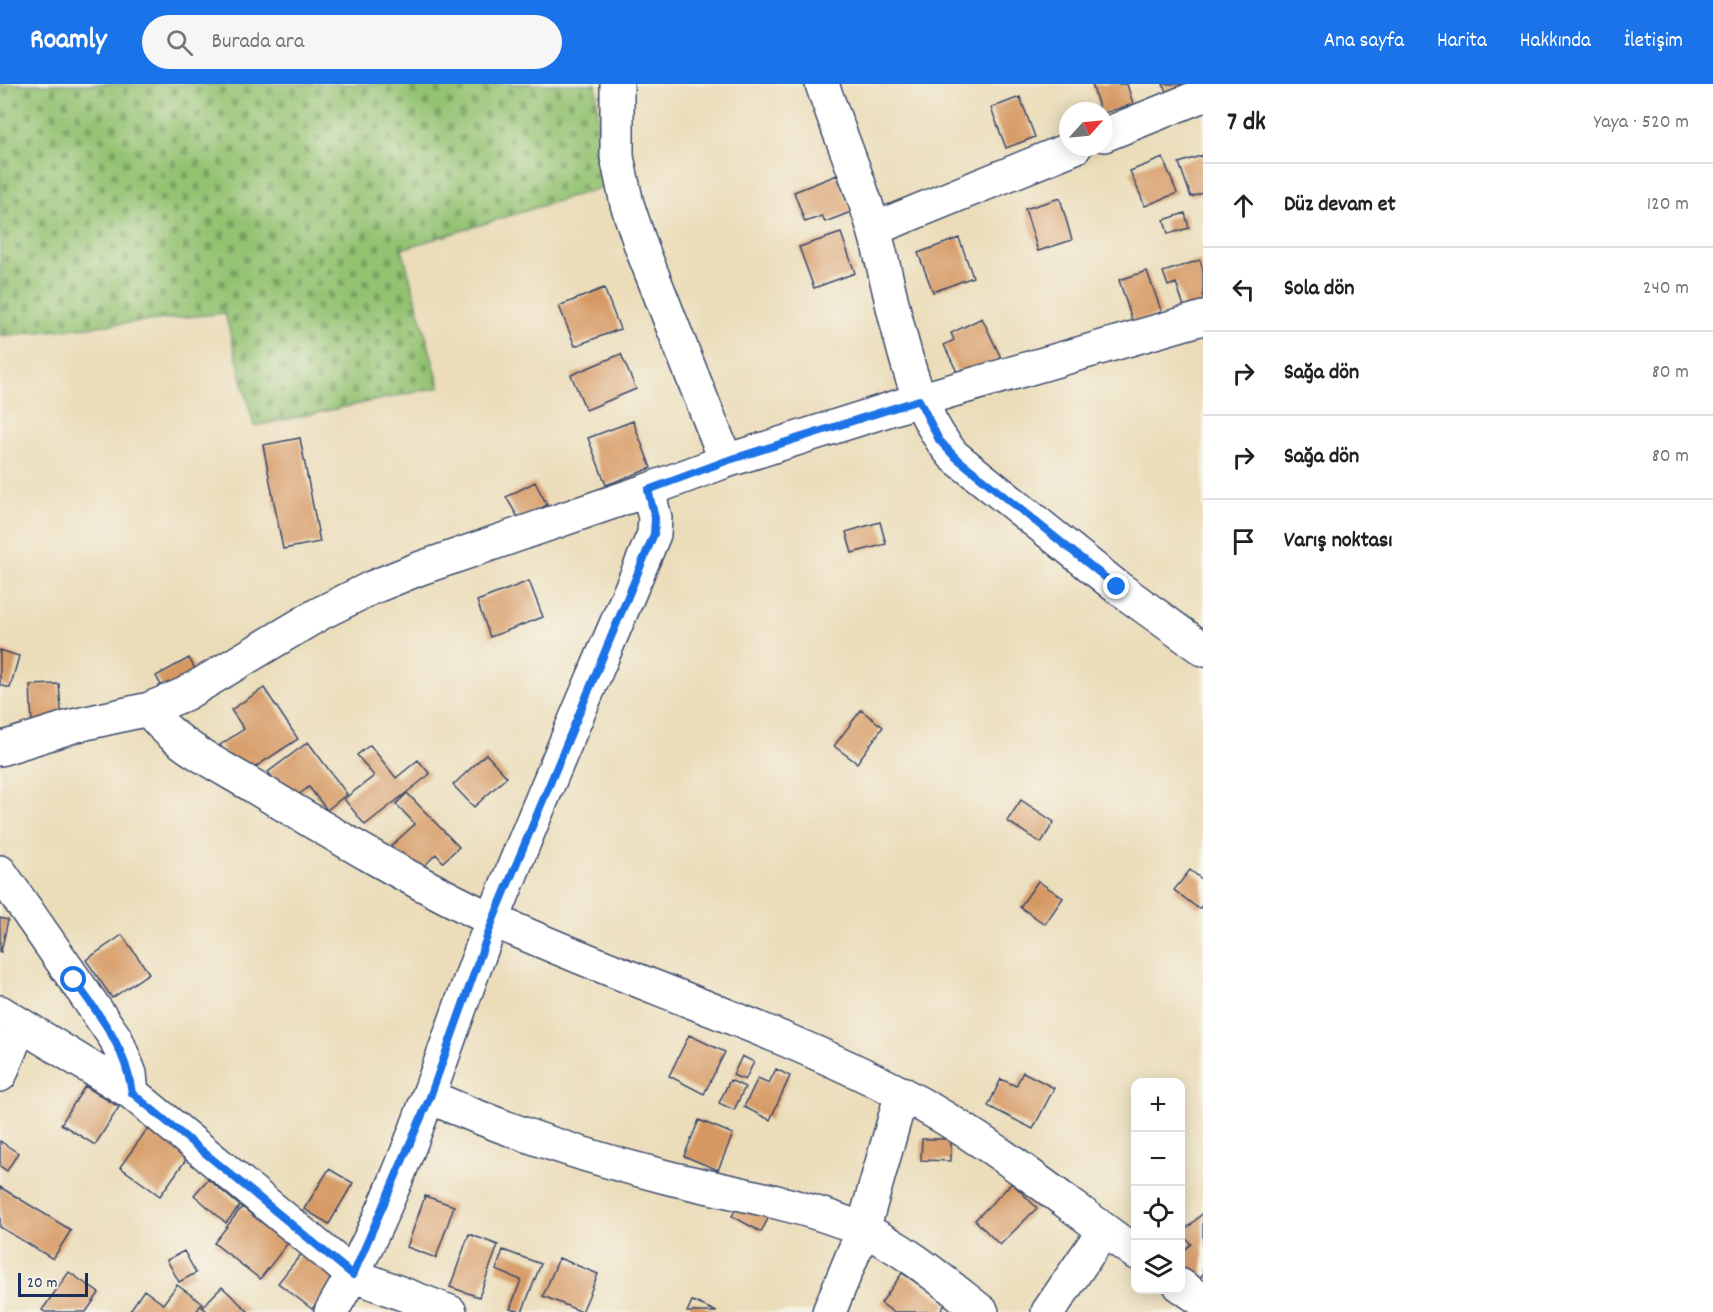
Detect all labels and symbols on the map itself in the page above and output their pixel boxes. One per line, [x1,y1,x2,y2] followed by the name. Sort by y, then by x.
[1059,102,1113,156] north arrow
[1103,573,1129,599] route end
[60,966,86,992] route start
[18,1270,88,1298] scale bar

